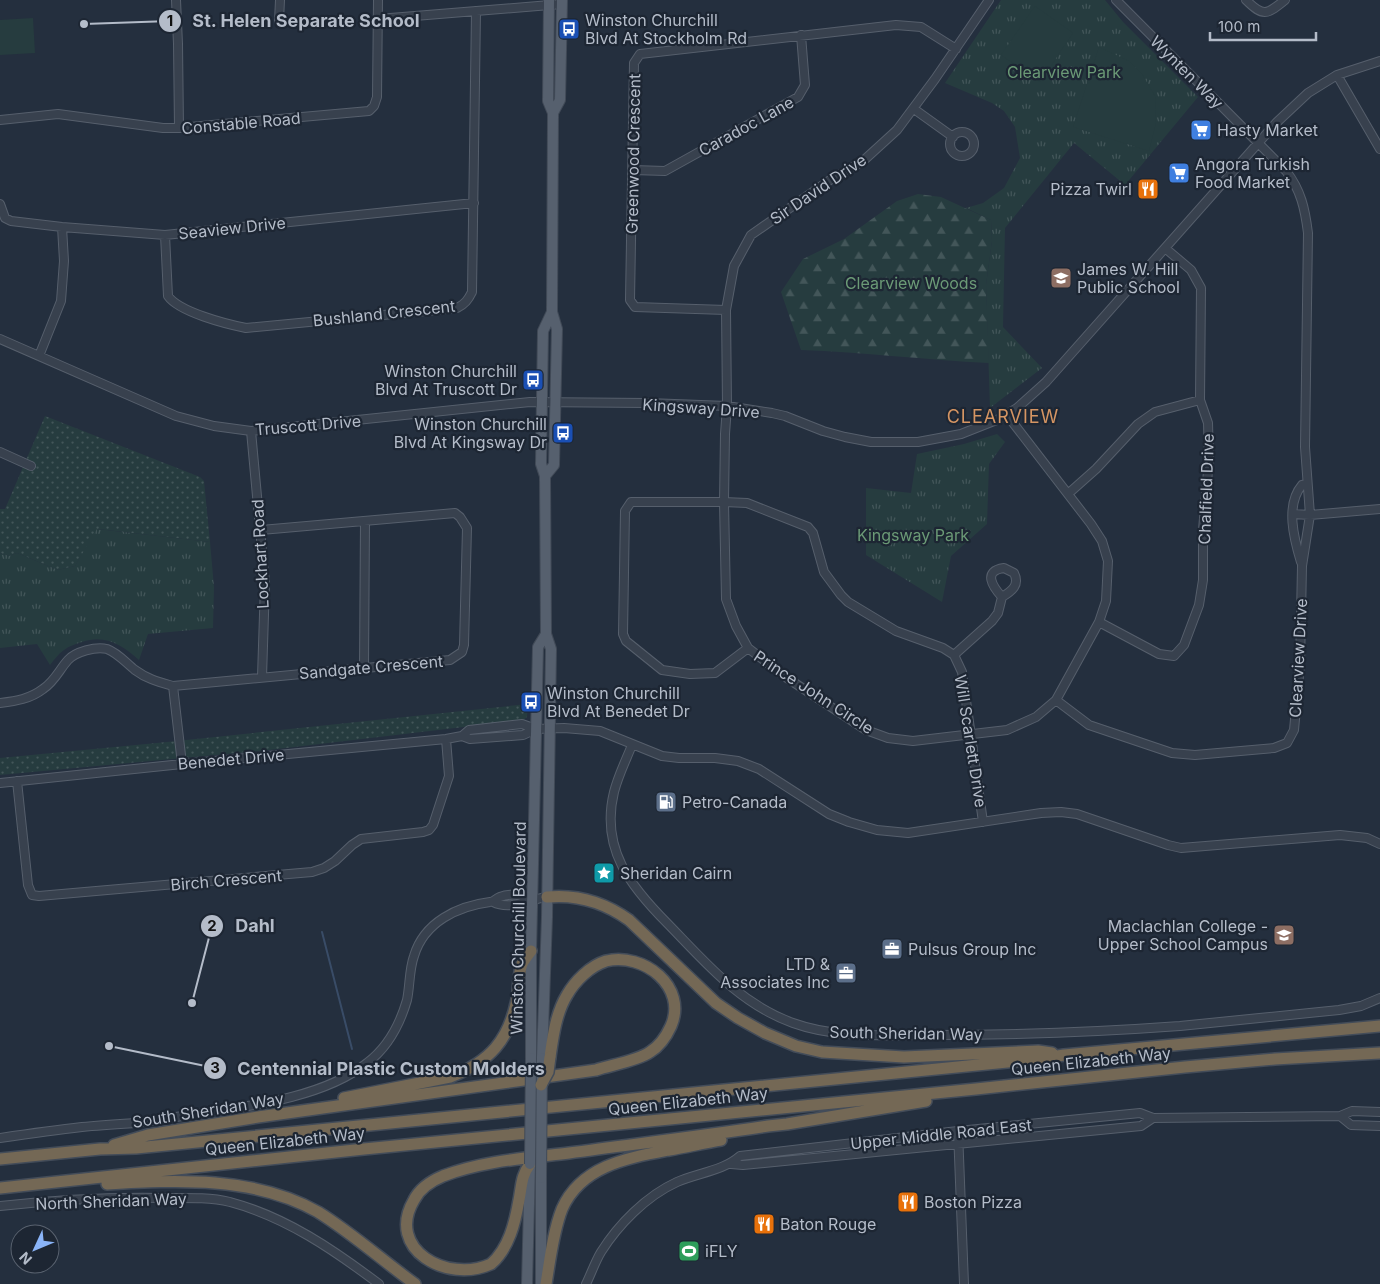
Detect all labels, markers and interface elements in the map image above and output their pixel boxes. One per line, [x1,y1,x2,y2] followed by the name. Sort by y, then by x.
[157,4,430,37] callout: St. Helen Separate School
[192,10,420,31] text: St. Helen Separate School
[585,10,747,48] place label: Winston Churchill Blvd At Stockholm Rd
[1210,10,1316,42] scale bar
[167,11,173,30] text: 1
[557,17,581,41] bus stop icon: Winston Churchill Blvd At Stockholm Rd
[1218,17,1260,36] text: 100 m
[1146,31,1228,113] street label: Wynten Way
[1007,62,1121,82] park label: Clearview Park
[622,74,644,234] street label: Greenwood Crescent
[695,92,797,160] street label: Caradoc Lane
[181,108,301,138] street label: Constable Road
[1189,118,1213,142] supermarket icon: Hasty Market
[1217,120,1318,140] place label: Hasty Market
[766,149,870,229] street label: Sir David Drive
[1195,154,1310,192] place label: Angora Turkish Food Market
[1167,161,1191,185] supermarket icon: Angora Turkish Food Market
[1136,177,1160,201] restaurant icon: Pizza Twirl
[1050,179,1132,199] place label: Pizza Twirl
[177,212,287,244] street label: Seaview Drive
[1077,259,1180,297] place label: James W. Hill Public School
[1049,266,1073,290] school or university icon: James W. Hill Public School
[845,273,977,293] park label: Clearview Woods
[312,296,456,330] street label: Bushland Crescent
[375,361,517,399] place label: Winston Churchill Blvd At Truscott Dr
[521,368,545,392] bus stop icon: Winston Churchill Blvd At Truscott Dr
[642,394,760,422] street label: Kingsway Drive
[947,406,1059,427] district label: CLEARVIEW
[254,410,362,440] street label: Truscott Drive
[394,414,547,452] place label: Winston Churchill Blvd At Kingsway Dr
[551,421,575,445] bus stop icon: Winston Churchill Blvd At Kingsway Dr
[1194,433,1218,545] street label: Chalfield Drive
[247,499,273,609] street label: Lockhart Road
[857,525,969,545] park label: Kingsway Park
[1285,598,1311,718] street label: Clearview Drive
[750,646,878,738] street label: Prince John Circle
[298,651,444,683] street label: Sandgate Crescent
[951,673,991,809] street label: Will Scarlett Drive
[547,683,690,721] place label: Winston Churchill Blvd At Benedet Dr
[519,690,543,714] bus stop icon: Winston Churchill Blvd At Benedet Dr
[177,744,285,774] street label: Benedet Drive
[654,790,678,814] fuel station icon: Petro-Canada
[682,792,787,812] place label: Petro-Canada
[506,821,530,1035] street label: Winston Churchill Boulevard
[592,861,616,885] place icon: Sheridan Cairn
[620,863,732,883] place label: Sheridan Cairn
[170,865,282,895] street label: Birch Crescent
[200,910,284,943] callout: Dahl
[235,915,275,936] text: Dahl
[207,916,217,935] text: 2
[1098,916,1268,954] place label: Maclachlan College - Upper School Campus
[1272,923,1296,947] school or university icon: Maclachlan College - Upper School Campus
[880,937,904,961] office icon: Pulsus Group Inc
[908,939,1036,959] place label: Pulsus Group Inc
[720,954,831,992] place label: LTD & Associates Inc
[834,961,858,985] office icon: LTD & Associates Inc
[829,1022,983,1044] street label: South Sheridan Way
[1010,1043,1172,1079] street label: Queen Elizabeth Way
[202,1052,555,1085] callout: Centennial Plastic Custom Molders
[210,1058,220,1077] text: 3
[237,1058,545,1079] text: Centennial Plastic Custom Molders
[607,1083,769,1119] street label: Queen Elizabeth Way
[131,1088,285,1132] street label: South Sheridan Way
[849,1115,1033,1153] street label: Upper Middle Road East
[204,1123,366,1159] street label: Queen Elizabeth Way
[35,1188,187,1214] street label: North Sheridan Way
[896,1190,920,1214] restaurant icon: Boston Pizza
[924,1192,1022,1212] place label: Boston Pizza
[752,1212,776,1236] restaurant icon: Baton Rouge
[780,1214,876,1234] place label: Baton Rouge
[10,1224,60,1274] north arrow
[677,1239,701,1263] sports icon: iFLY
[705,1241,738,1261] place label: iFLY
[15,1249,35,1268] text: N

